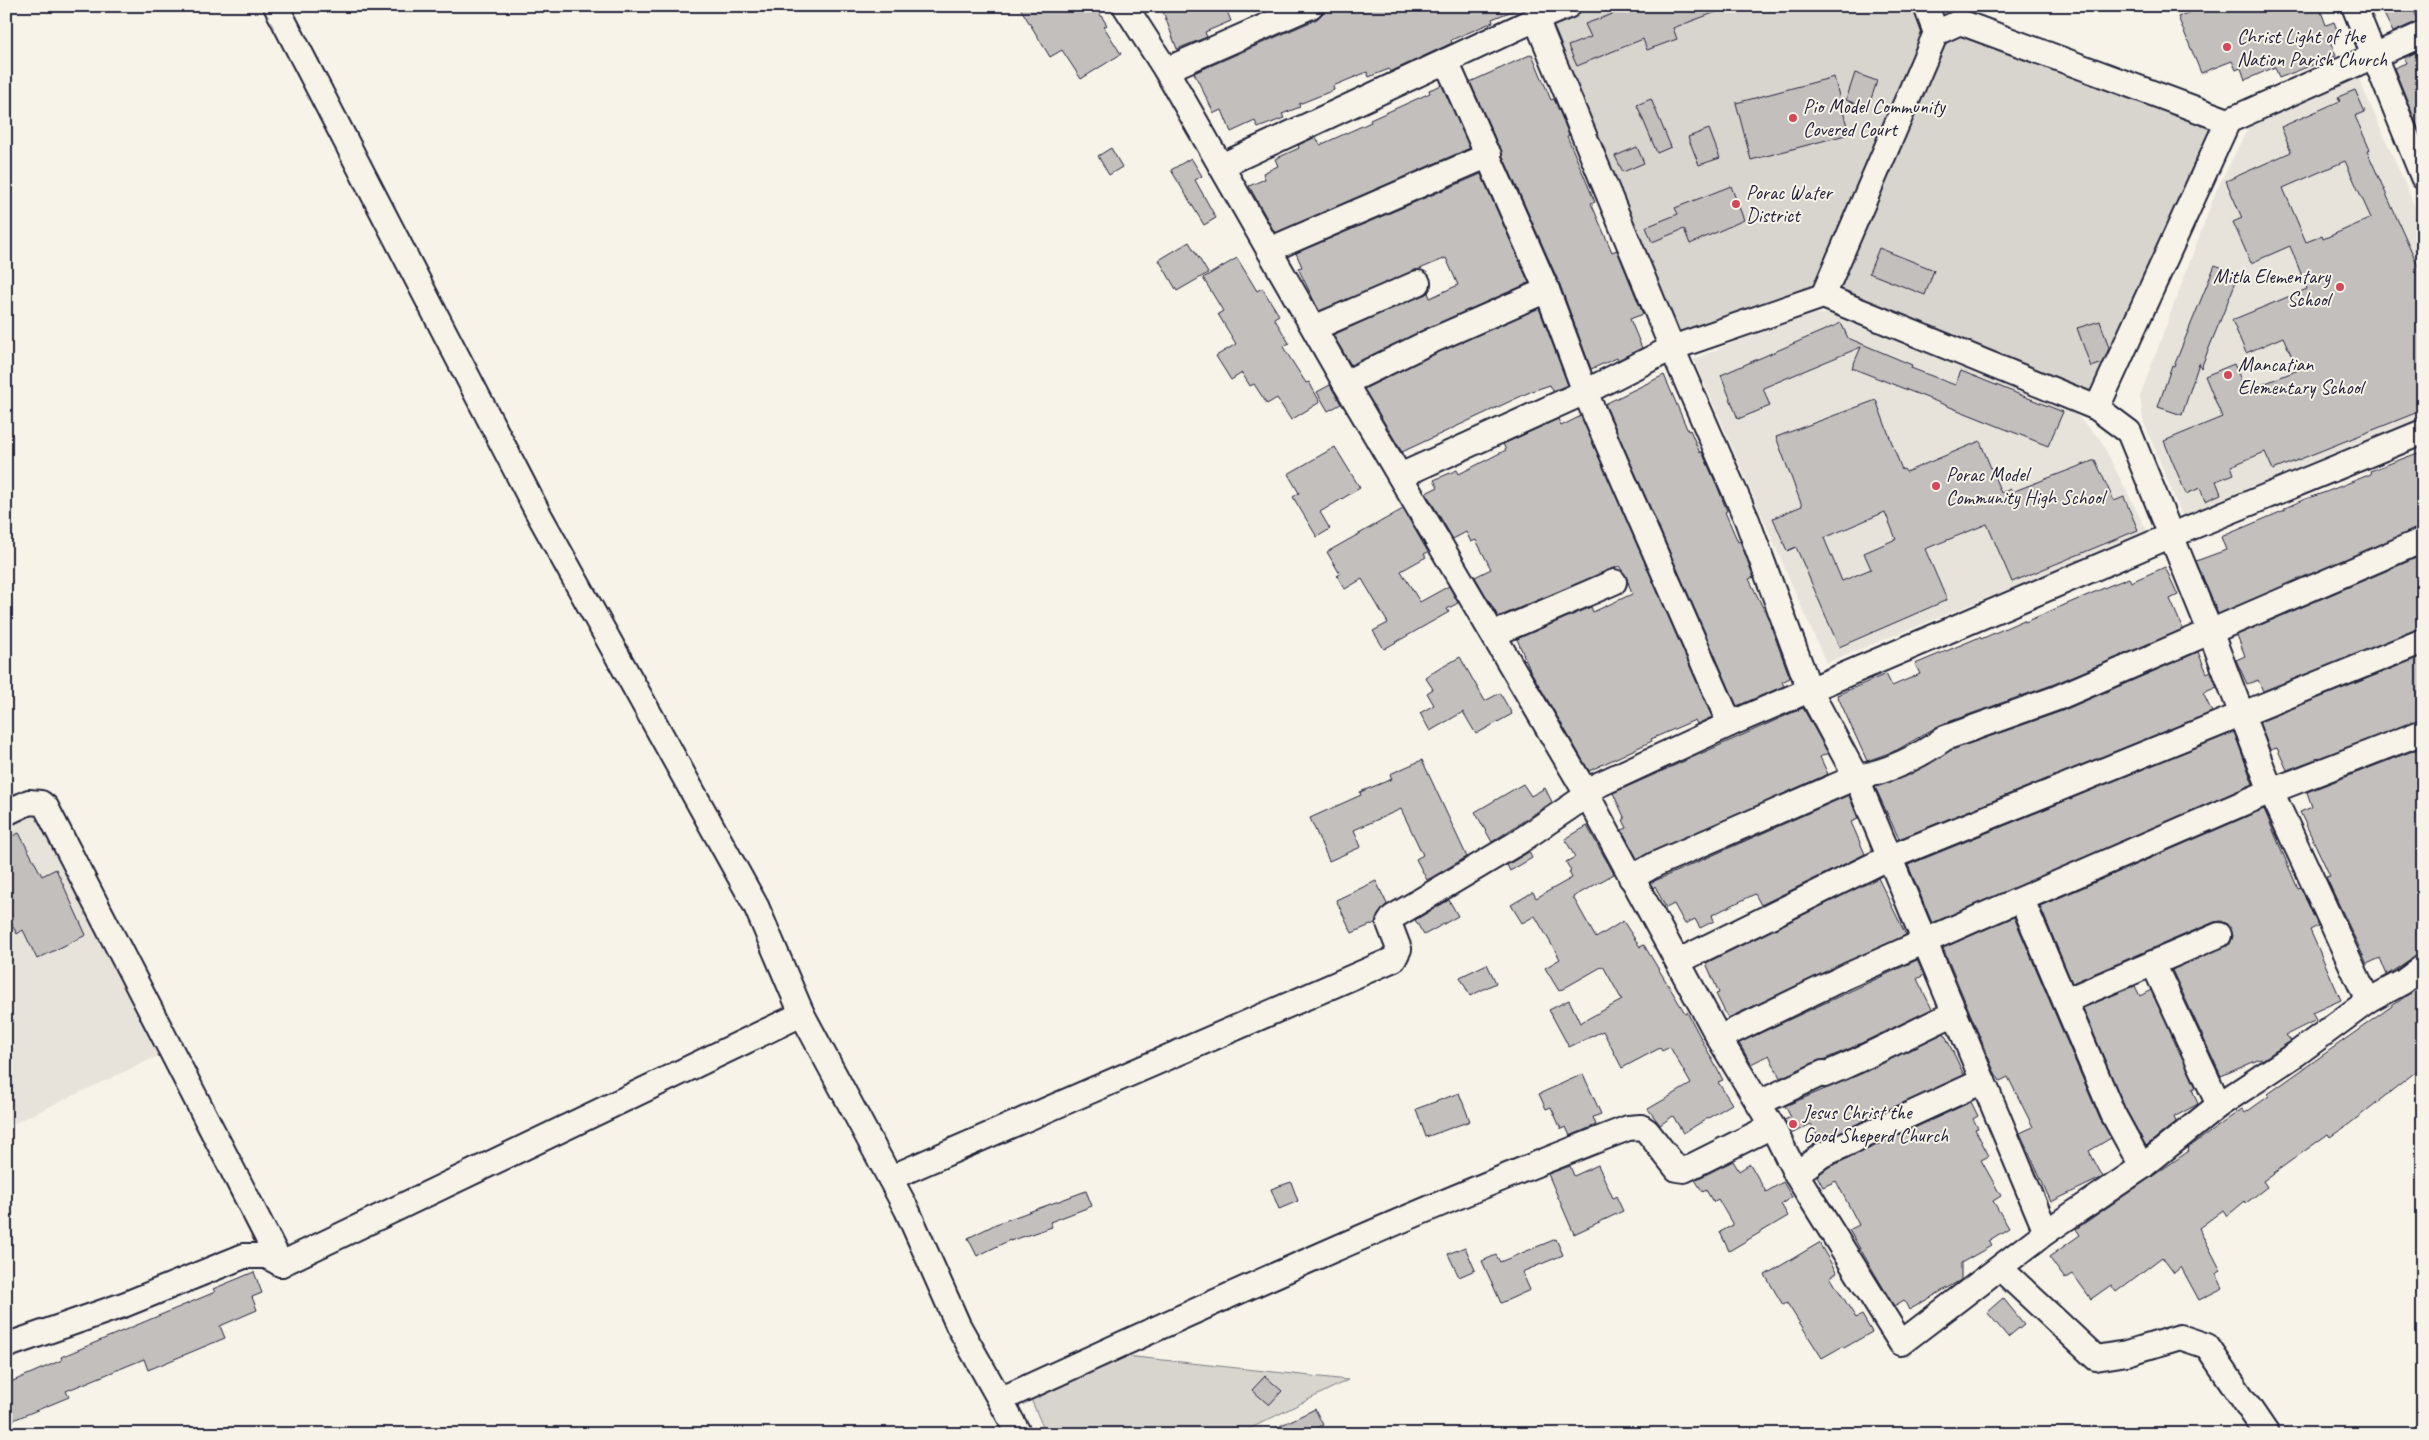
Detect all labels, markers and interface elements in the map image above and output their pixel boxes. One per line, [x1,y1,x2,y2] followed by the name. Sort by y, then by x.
[2237,24,2388,72] place label: Christ Light of the Nation Parish Church
[2221,41,2233,53] marker: Christ Light of the Nation Parish Church
[1803,94,1947,142] place label: Pio Model Community Covered Court
[1787,112,1799,124] marker: Pio Model Community Covered Court
[1746,180,1834,228] place label: Porac Water District
[1730,198,1742,210] marker: Porac Water District
[2213,264,2334,312] place label: Mitla Elementary School
[2334,281,2346,293] marker: Mitla Elementary School
[2238,352,2367,400] place label: Mancatian Elementary School
[2222,369,2234,381] marker: Mancatian Elementary School
[1946,462,2108,510] place label: Porac Model Community High School
[1930,480,1942,492] marker: Porac Model Community High School
[1802,1100,1949,1148] place label: Jesus Christ the Good Sheperd Church
[1787,1118,1799,1130] marker: Jesus Christ the Good Sheperd Church

